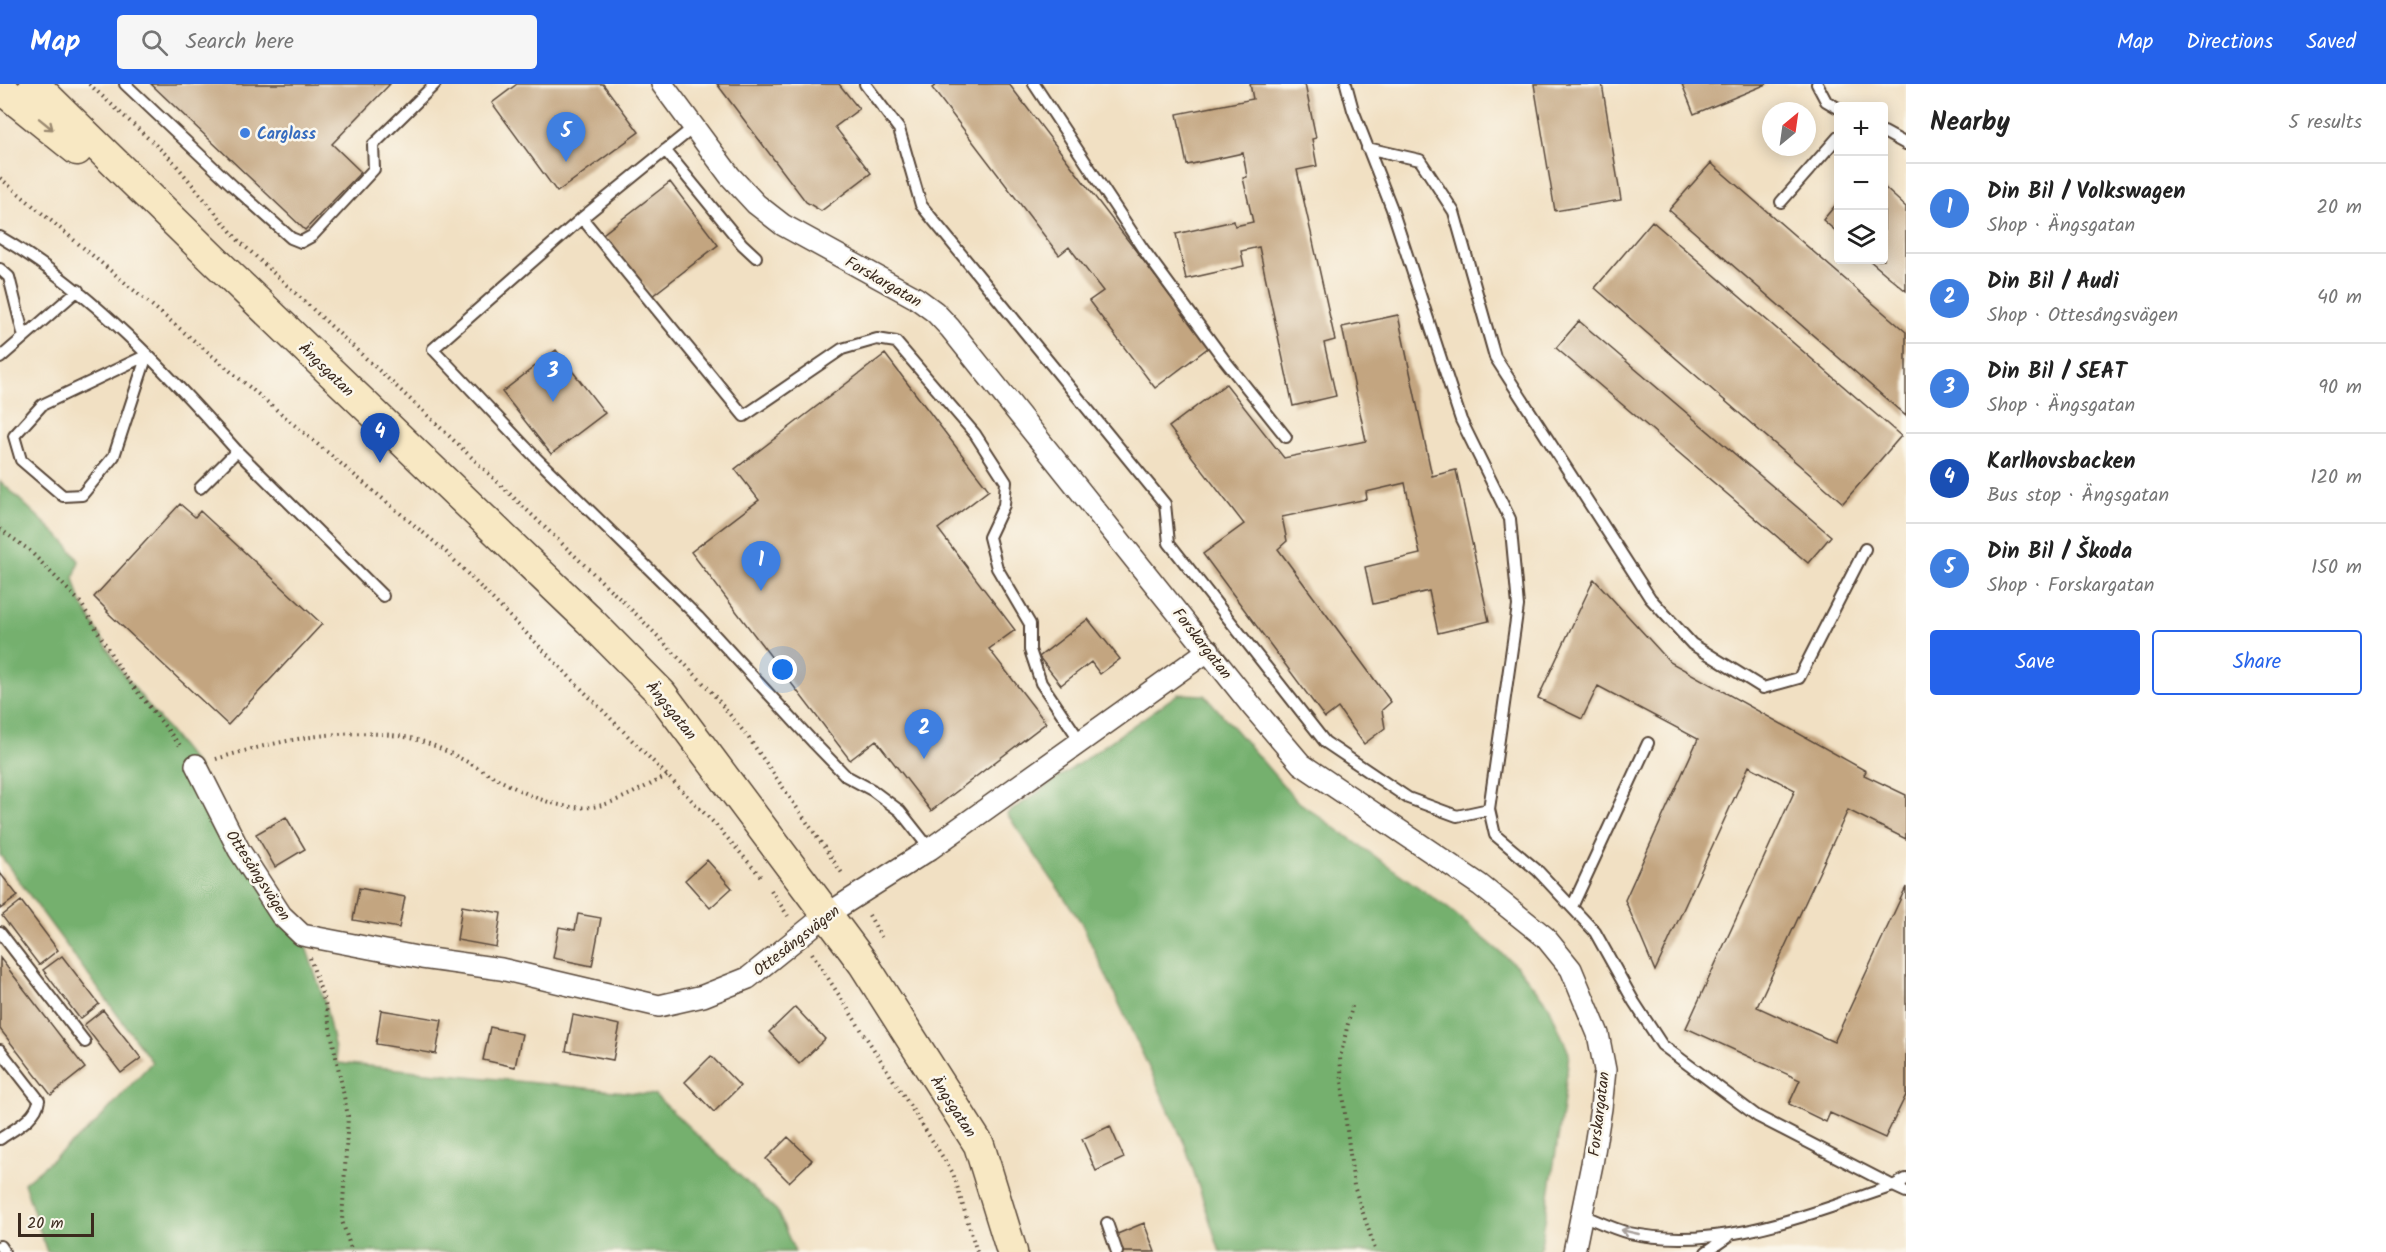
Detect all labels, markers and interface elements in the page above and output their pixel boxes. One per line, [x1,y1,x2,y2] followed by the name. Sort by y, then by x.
[117,15,537,69] search box
[30,20,81,65] text: Map
[186,25,294,60] text: Search here
[138,26,171,59] icon: search
[2117,26,2153,59] text: Map
[2186,26,2273,59] text: Directions
[2306,26,2356,59] text: Saved
[1762,102,1816,156] north arrow
[1834,102,1888,264] map controls
[1834,102,1888,156] button: +
[1930,102,2010,144] text: Nearby
[2288,107,2362,139] text: 5 results
[546,112,586,162] pin: 5
[37,118,53,131] one-way arrow
[257,122,316,147] place label: Carglass
[238,126,252,140] marker: Carglass
[1834,156,1888,210] button: −
[1987,175,2186,210] text: Din Bil / Volkswagen
[1946,192,1953,224] text: 1
[2316,192,2362,224] text: 20 m
[1834,210,1888,264] button: layers
[1987,210,2135,242] text: Shop · Ängsgatan
[840,250,926,314] street label: Forskargatan
[1987,265,2119,300] text: Din Bil / Audi
[1944,282,1955,314] text: 2
[2317,282,2362,314] text: 40 m
[1987,300,2178,332] text: Shop · Ottesångsvägen
[292,337,360,403] street label: Ängsgatan
[534,352,572,402] pin: 3
[1987,355,2127,390] text: Din Bil / SEAT
[1944,372,1955,404] text: 3
[2318,372,2362,404] text: 90 m
[1987,390,2135,422] text: Shop · Ängsgatan
[360,414,400,463] pin: 4
[1987,445,2135,480] text: Karlhovsbacken
[1944,462,1955,494] text: 4
[2310,462,2362,494] text: 120 m
[1987,480,2169,512] text: Bus stop · Ängsgatan
[1987,535,2132,570] text: Din Bil / Škoda
[742,542,780,591] pin: 1
[1944,552,1955,584] text: 5
[2311,552,2362,584] text: 150 m
[1987,570,2154,602] text: Shop · Forskargatan
[1166,603,1238,685] street label: Forskargatan
[1930,630,2140,695] button: Save
[2152,630,2362,695] button: Share
[768,655,797,684] your location
[639,676,703,746] street label: Ängsgatan
[904,710,944,759] pin: 2
[219,825,297,926] street label: Ottesångsvägen
[748,899,846,983] street label: Ottesångsvägen
[1582,1070,1617,1158] street label: Forskargatan
[923,1071,982,1143] street label: Ängsgatan
[18,1210,94,1238] scale bar
[27,1211,63,1236] text: 20 m
[1621,1225,1640,1237] one-way arrow

